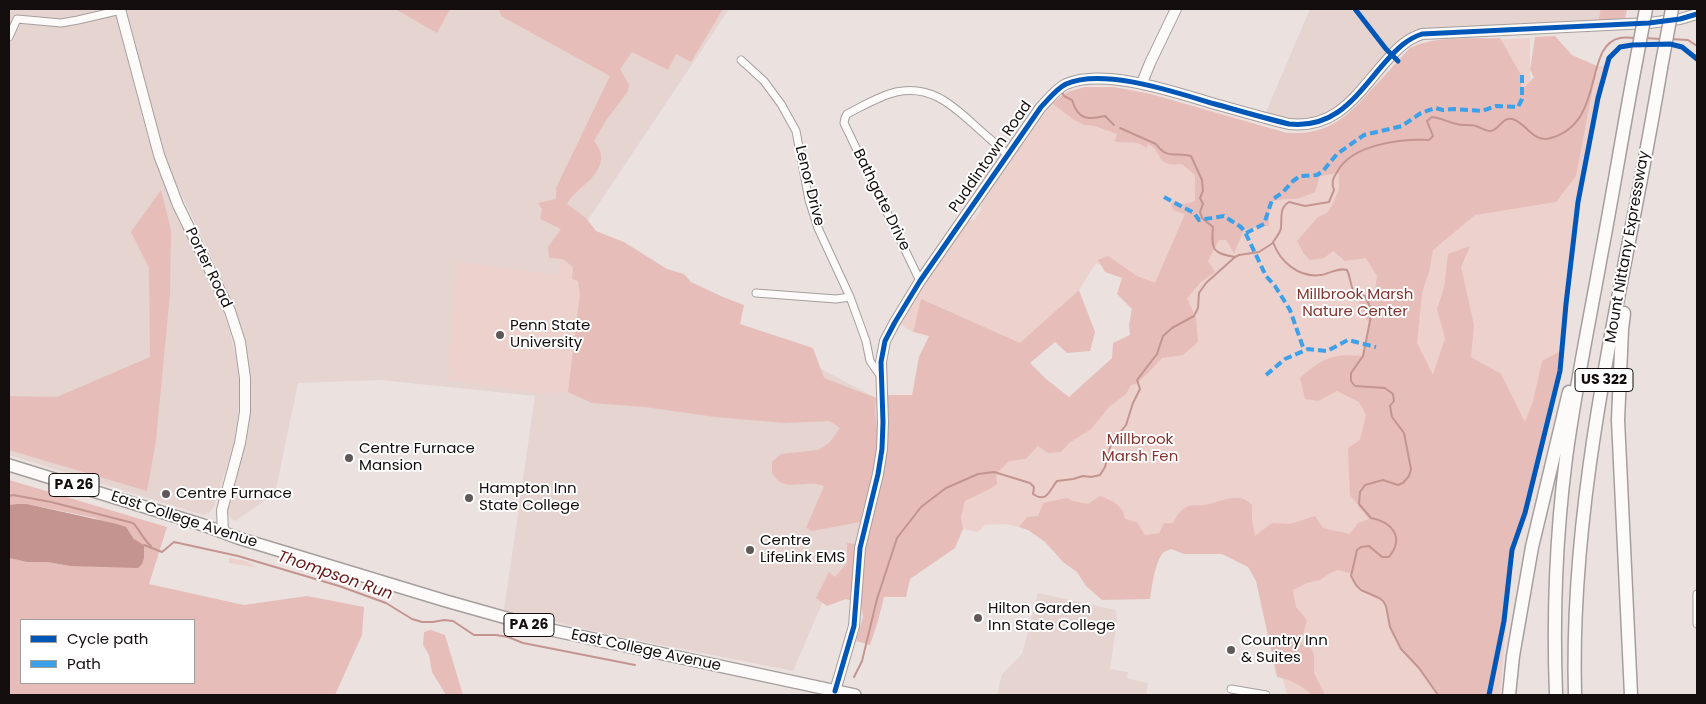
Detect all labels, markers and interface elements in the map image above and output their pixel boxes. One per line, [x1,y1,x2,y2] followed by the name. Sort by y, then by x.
[946,98,1036,216] street label: Puddintown Road
[790,144,828,228] street label: Lenor Drive
[849,146,913,254] street label: Bathgate Drive
[1602,149,1654,345] street label: Mount Nittany Expressway
[181,225,235,311] street label: Porter Road
[1297,286,1413,321] park label: Millbrook Marsh Nature Center
[510,317,590,352] place label: Penn State University
[494,329,506,341] marker: Penn State University
[1575,368,1633,392] road number: US 322
[1102,431,1178,466] park label: Millbrook Marsh Fen
[359,440,475,475] place label: Centre Furnace Mansion
[343,452,355,464] marker: Centre Furnace Mansion
[49,474,99,496] road number: PA 26
[479,480,579,515] place label: Hampton Inn State College
[176,485,292,503] place label: Centre Furnace
[109,488,259,552] street label: East College Avenue
[160,488,172,500] marker: Centre Furnace
[463,492,475,504] marker: Hampton Inn State College
[760,532,845,567] place label: Centre LifeLink EMS
[744,544,756,556] marker: Centre LifeLink EMS
[275,547,395,605] water label: Thompson Run
[988,600,1115,635] place label: Hilton Garden Inn State College
[972,612,984,624] marker: Hilton Garden Inn State College
[504,614,554,636] road number: PA 26
[20,619,195,684] legend
[569,626,723,676] street label: East College Avenue
[67,628,148,649] text: Cycle path
[1241,632,1328,667] place label: Country Inn & Suites
[1225,644,1237,656] marker: Country Inn & Suites
[67,653,101,674] text: Path

